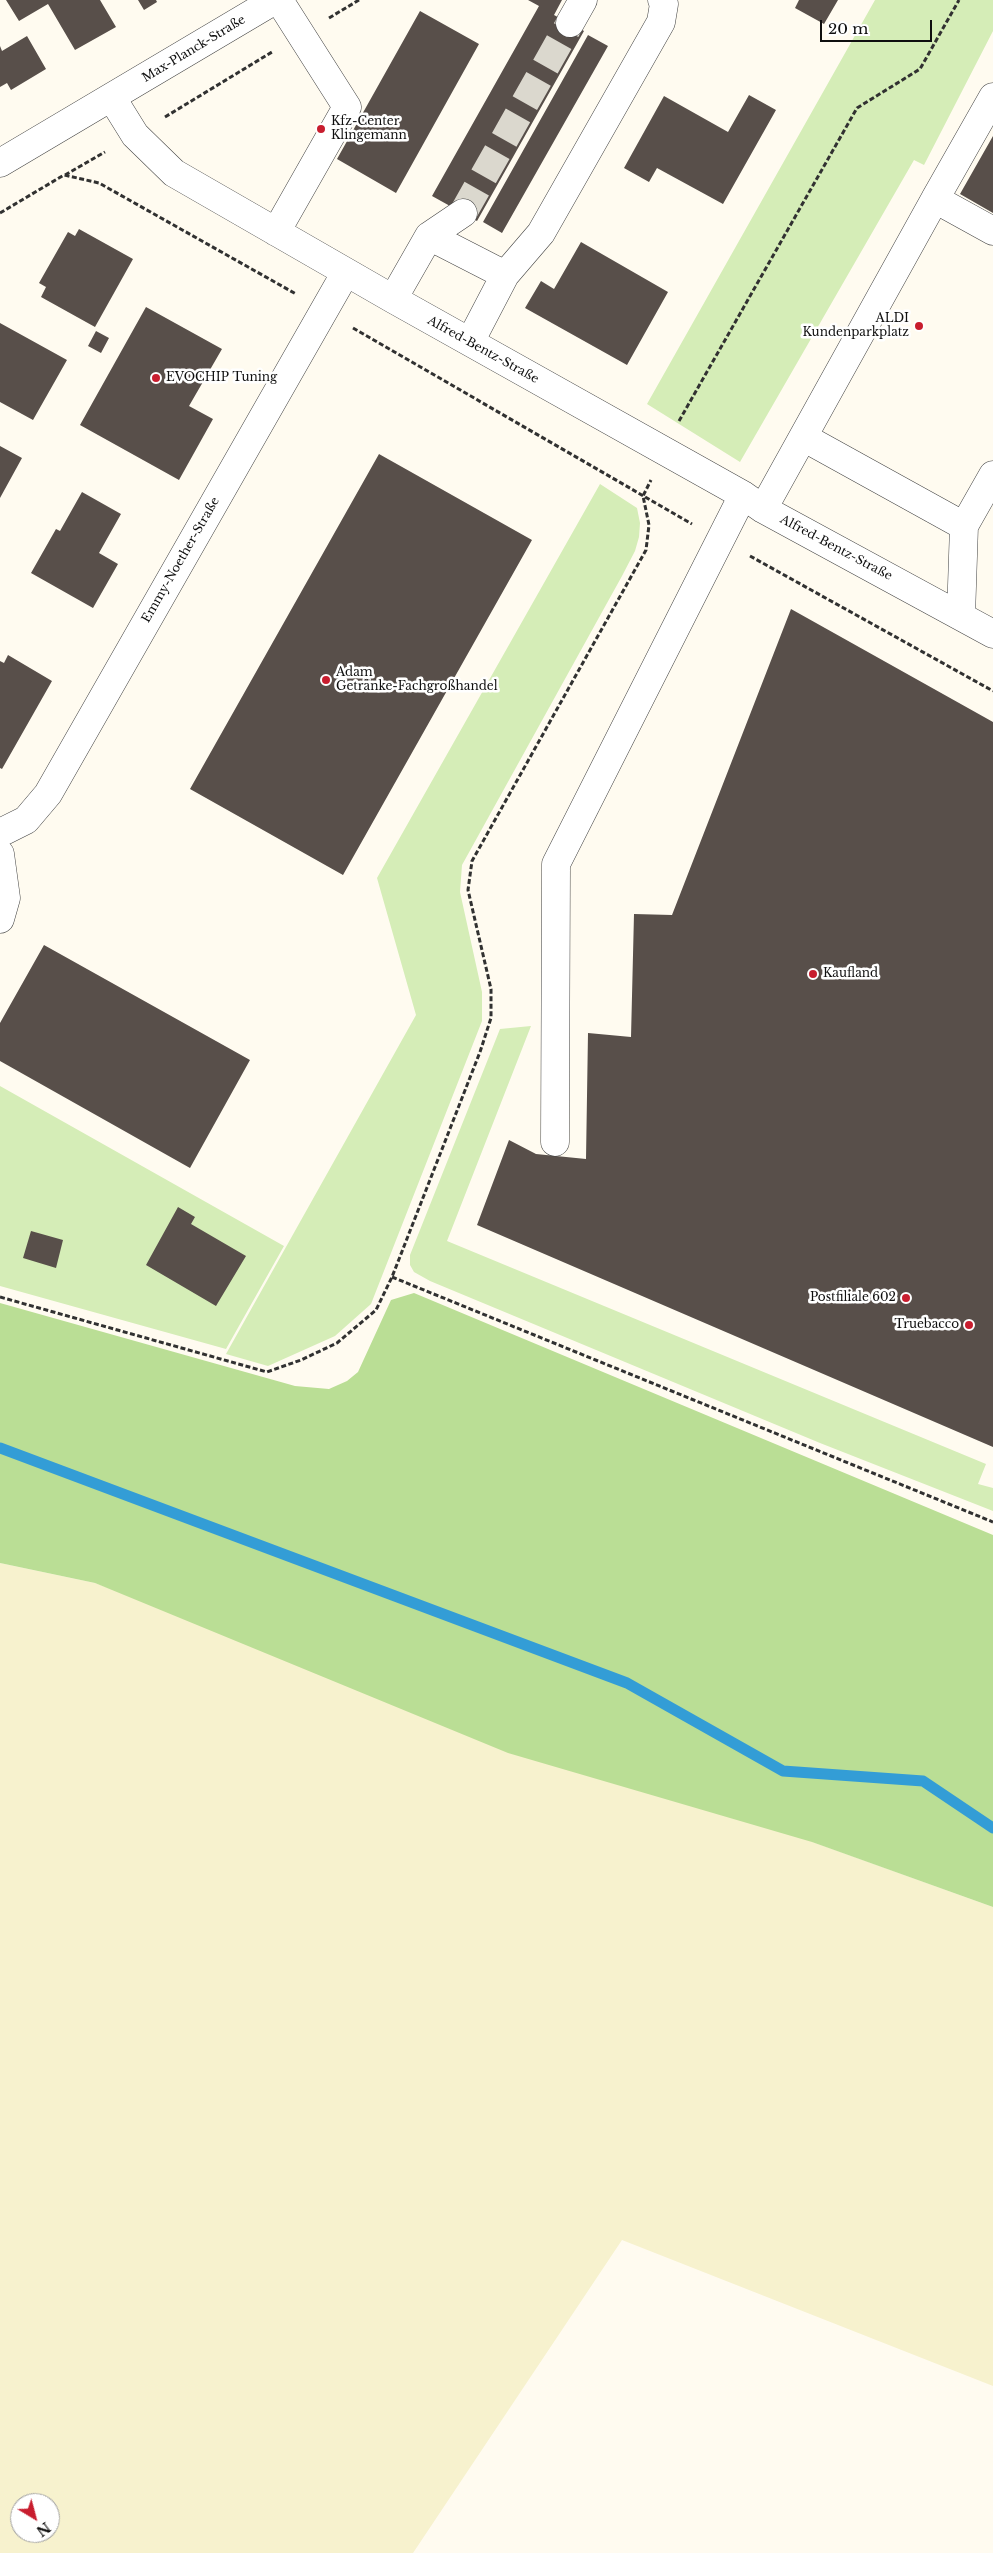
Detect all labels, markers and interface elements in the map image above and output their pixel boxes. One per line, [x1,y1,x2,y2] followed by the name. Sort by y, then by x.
[823,10,936,42] scale bar
[140,13,248,85] street label: Max-Planck-Straße
[828,19,868,38] text: 20 m
[331,115,407,143] place label: Kfz-Center Klingemann
[315,123,327,135] marker: Kfz-Center Klingemann
[802,312,909,340] place label: ALDI Kundenparkplatz
[425,313,541,387] street label: Alfred-Bentz-Straße
[913,320,925,332] marker: ALDI Kundenparkplatz
[166,371,277,385] place label: EVOCHIP Tuning
[150,372,162,384] marker: EVOCHIP Tuning
[139,495,223,625] street label: Emmy-Noether-Straße
[777,512,895,584] street label: Alfred-Bentz-Straße
[336,666,498,694] place label: Adam Getränke-Fachgroßhandel
[320,674,332,686] marker: Adam Getränke-Fachgroßhandel
[823,967,878,981] place label: Kaufland
[807,968,819,980] marker: Kaufland
[810,1291,896,1305] place label: Postfiliale 602
[900,1292,912,1304] marker: Postfiliale 602
[894,1318,959,1332] place label: Truebacco
[963,1319,975,1331] marker: Truebacco
[10,2493,60,2543] north arrow
[33,2518,54,2540] text: N

